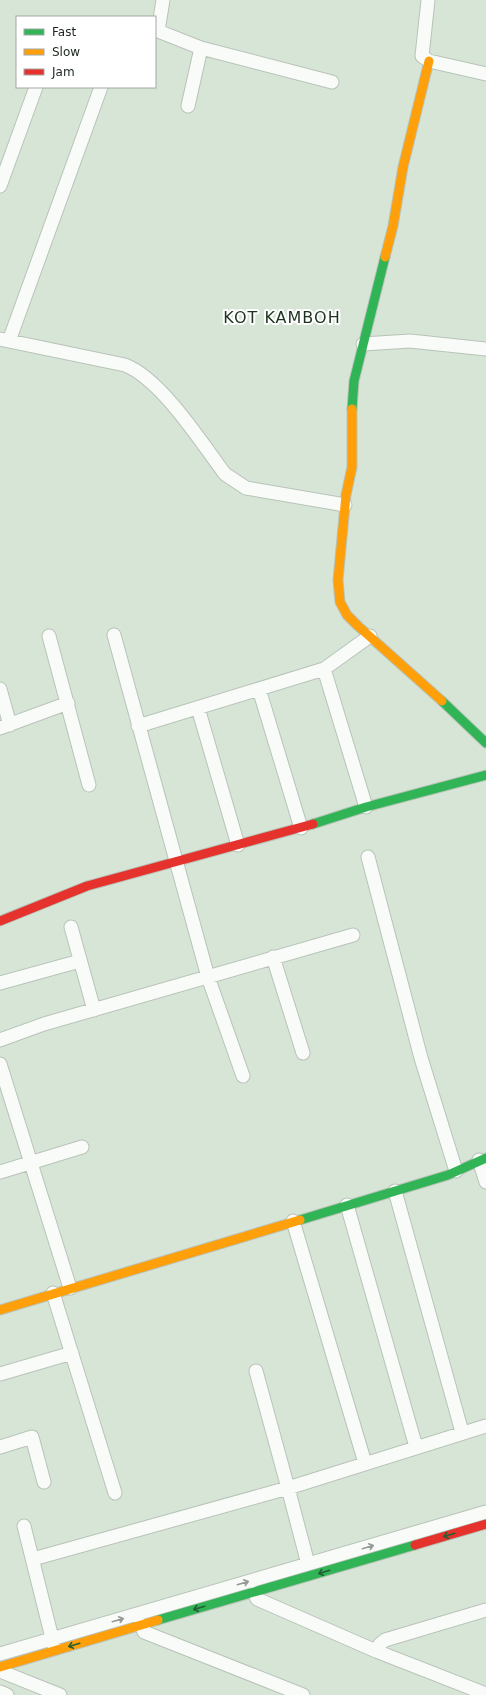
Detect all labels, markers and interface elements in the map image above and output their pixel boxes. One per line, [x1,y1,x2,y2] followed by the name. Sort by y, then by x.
[16,16,156,88] legend
[52,25,76,39] text: Fast
[52,45,80,59] text: Slow
[51,65,75,79] text: Jam
[223,308,341,327] district label: KOT KAMBOH
[442,1532,455,1539] one-way arrow
[361,1543,374,1550] one-way arrow
[318,1569,331,1576] one-way arrow
[236,1579,249,1586] one-way arrow
[193,1605,206,1612] one-way arrow
[111,1616,124,1623] one-way arrow
[68,1642,81,1649] one-way arrow

